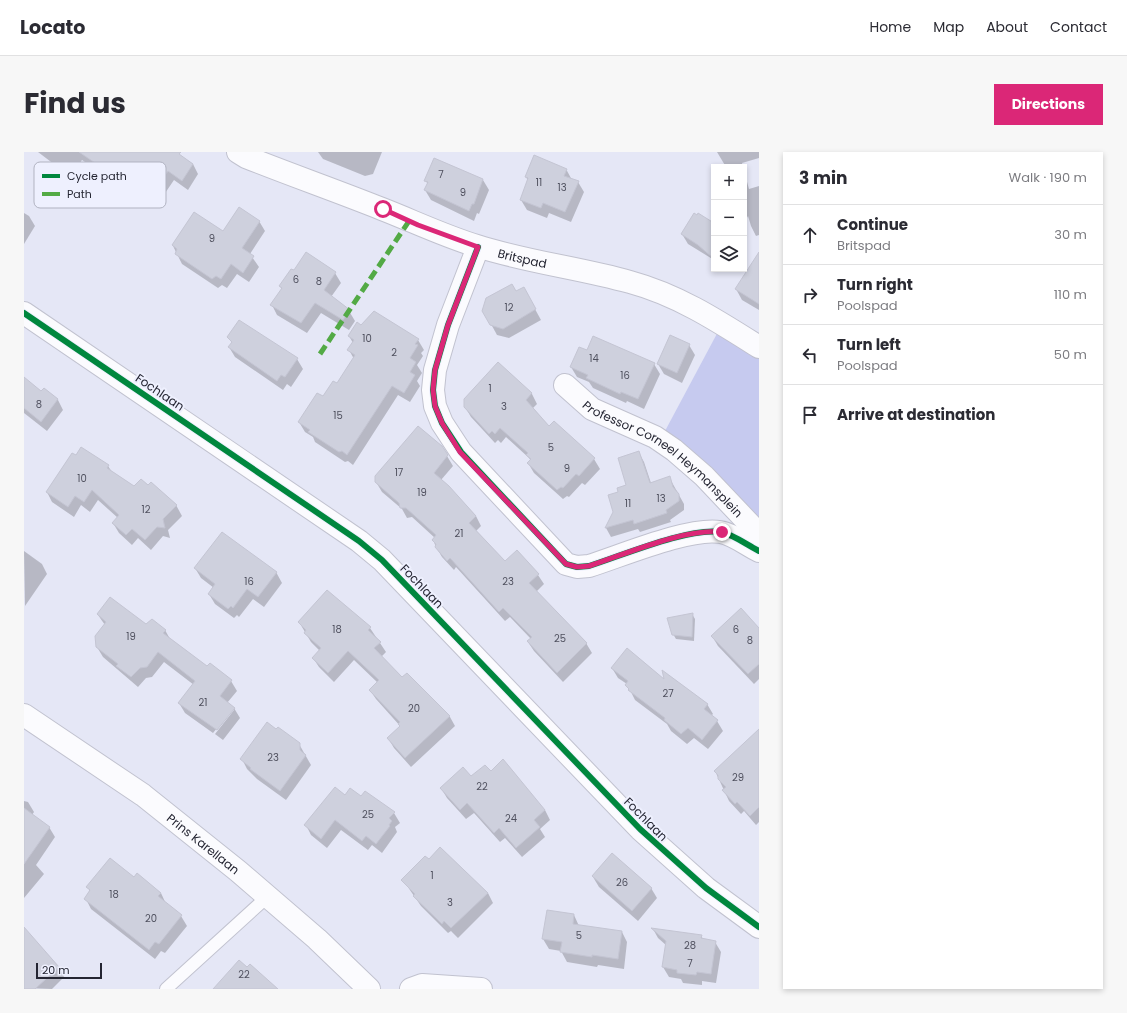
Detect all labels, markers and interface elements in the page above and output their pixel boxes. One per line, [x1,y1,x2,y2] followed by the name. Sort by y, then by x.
[20,14,85,41] text: Locato
[869,17,911,37] text: Home
[933,17,964,37] text: Map
[986,17,1028,37] text: About
[1050,17,1107,37] text: Contact
[24,84,126,123] text: Find us
[994,84,1103,125] button: Directions
[34,162,166,208] legend
[711,164,747,272] map controls
[711,164,747,200] button: +
[799,166,847,190] text: 3 min
[438,167,444,182] house number: 7
[67,168,127,184] text: Cycle path
[1009,168,1087,187] text: Walk · 190 m
[536,175,542,190] house number: 11
[557,180,567,195] house number: 13
[460,185,466,200] house number: 9
[67,186,92,202] text: Path
[374,200,392,218] route start
[711,200,747,236] button: −
[837,214,908,235] text: Continue
[799,224,821,246] icon: ahead
[1054,225,1087,244] text: 30 m
[209,231,215,246] house number: 9
[711,236,747,272] button: layers
[837,236,891,255] text: Britspad
[496,244,548,272] street label: Britspad
[293,272,299,287] house number: 6
[316,274,322,289] house number: 8
[837,274,913,295] text: Turn right
[799,284,821,306] icon: right
[1054,285,1087,304] text: 110 m
[837,296,898,315] text: Poolspad
[505,300,514,315] house number: 12
[362,331,372,346] house number: 10
[837,334,901,355] text: Turn left
[799,344,821,366] icon: left
[391,345,397,360] house number: 2
[1054,345,1087,364] text: 50 m
[589,351,599,366] house number: 14
[837,356,898,375] text: Poolspad
[620,368,630,383] house number: 16
[132,369,188,415] street label: Fochlaan
[488,381,492,396] house number: 1
[579,396,747,521] street label: Professor Corneel Heymansplein
[36,397,42,412] house number: 8
[501,399,507,414] house number: 3
[799,404,821,426] icon: arrive
[837,404,995,425] text: Arrive at destination
[333,408,343,423] house number: 15
[548,440,554,455] house number: 5
[564,461,570,476] house number: 9
[395,465,404,480] house number: 17
[77,471,87,486] house number: 10
[417,485,427,500] house number: 19
[656,491,666,506] house number: 13
[625,496,631,511] house number: 11
[142,502,151,517] house number: 12
[713,523,731,541] route end
[455,526,463,541] house number: 21
[397,560,447,612] street label: Fochlaan
[244,574,254,589] house number: 16
[502,574,514,589] house number: 23
[332,622,342,637] house number: 18
[733,622,739,637] house number: 6
[126,629,136,644] house number: 19
[554,631,566,646] house number: 25
[747,633,753,648] house number: 8
[662,686,674,701] house number: 27
[199,695,207,710] house number: 21
[408,701,420,716] house number: 20
[267,750,279,765] house number: 23
[732,770,744,785] house number: 29
[476,779,488,794] house number: 22
[620,793,672,845] street label: Fochlaan
[362,807,374,822] house number: 25
[164,809,244,878] street label: Prins Karellaan
[505,811,517,826] house number: 24
[430,868,434,883] house number: 1
[616,875,628,890] house number: 26
[109,887,119,902] house number: 18
[447,895,453,910] house number: 3
[145,911,157,926] house number: 20
[576,928,582,943] house number: 5
[684,938,696,953] house number: 28
[687,956,693,971] house number: 7
[36,961,102,980] scale bar
[42,962,70,978] text: 20 m
[238,967,250,982] house number: 22

